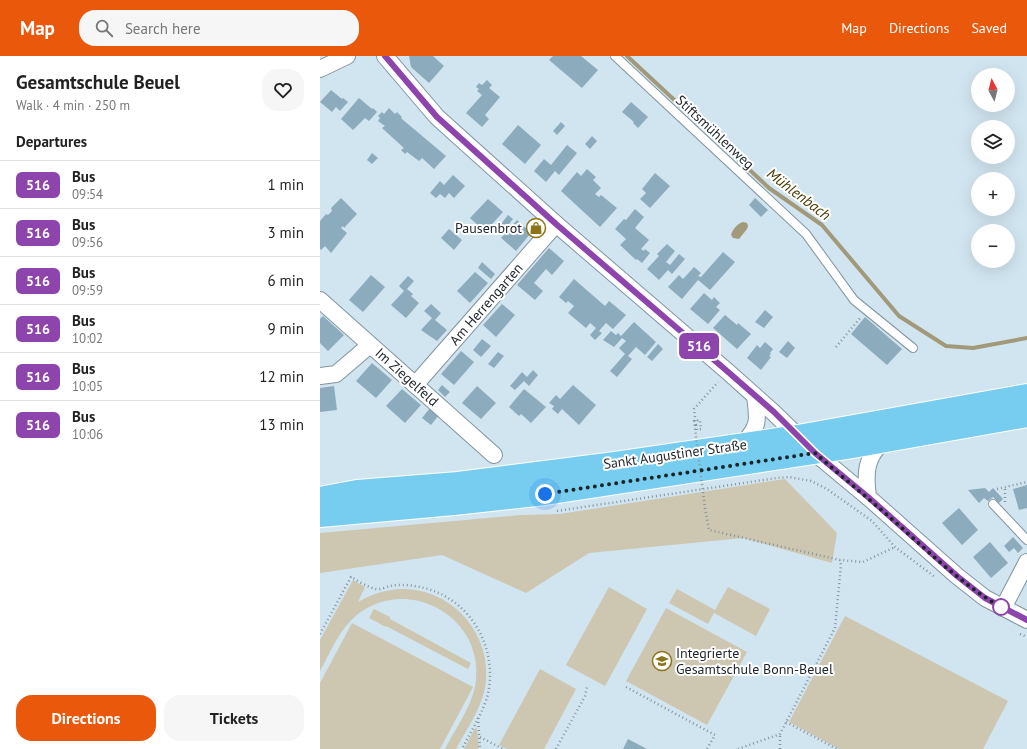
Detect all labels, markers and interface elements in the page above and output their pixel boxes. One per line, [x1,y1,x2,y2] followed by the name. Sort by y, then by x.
[79,10,359,46] search box
[20,16,55,40] text: Map
[93,17,115,39] icon: search
[125,19,201,38] text: Search here
[841,19,867,37] text: Map
[889,19,949,37] text: Directions
[971,19,1007,37] text: Saved
[971,68,1015,112] north arrow
[971,68,1015,268] map controls
[262,69,304,111] button: heart
[16,70,180,94] text: Gesamtschule Beuel
[672,91,758,173] street label: Stiftsmühlenweg
[16,97,130,114] text: Walk · 4 min · 250 m
[971,120,1015,164] button: layers
[16,132,87,151] text: Departures
[763,164,835,224] water label: Mühlenbach
[72,167,95,186] text: Bus
[971,172,1015,216] button: +
[267,175,304,194] text: 1 min
[26,176,50,194] text: 516
[72,186,103,203] text: 09:54
[72,215,95,234] text: Bus
[525,217,547,239] shop icon: Pausenbrot
[455,219,522,237] place label: Pausenbrot
[267,223,304,242] text: 3 min
[26,224,50,242] text: 516
[971,224,1015,268] button: −
[72,234,103,251] text: 09:56
[445,259,527,349] street label: Am Herrengarten
[72,263,95,282] text: Bus
[267,271,304,290] text: 6 min
[26,272,50,290] text: 516
[72,282,103,299] text: 09:59
[72,311,95,330] text: Bus
[267,319,304,338] text: 9 min
[26,320,50,338] text: 516
[72,330,103,347] text: 10:02
[676,333,722,359] line badge: 516
[687,337,711,355] text: 516
[372,344,442,410] street label: Im Ziegelfeld
[72,359,95,378] text: Bus
[259,367,304,386] text: 12 min
[26,368,50,386] text: 516
[72,378,103,395] text: 10:05
[72,407,95,426] text: Bus
[259,415,304,434] text: 13 min
[26,416,50,434] text: 516
[72,426,103,443] text: 10:06
[602,435,748,473] street label: Sankt Augustiner Straße
[535,484,555,504] your location
[992,598,1010,616] unlabelled marker
[676,644,833,678] place label: Integrierte Gesamtschule Bonn-Beuel
[651,650,673,672] school or university icon: Integrierte Gesamtschule Bonn-Beuel
[16,695,156,741] button: Directions
[164,695,304,741] button: Tickets

